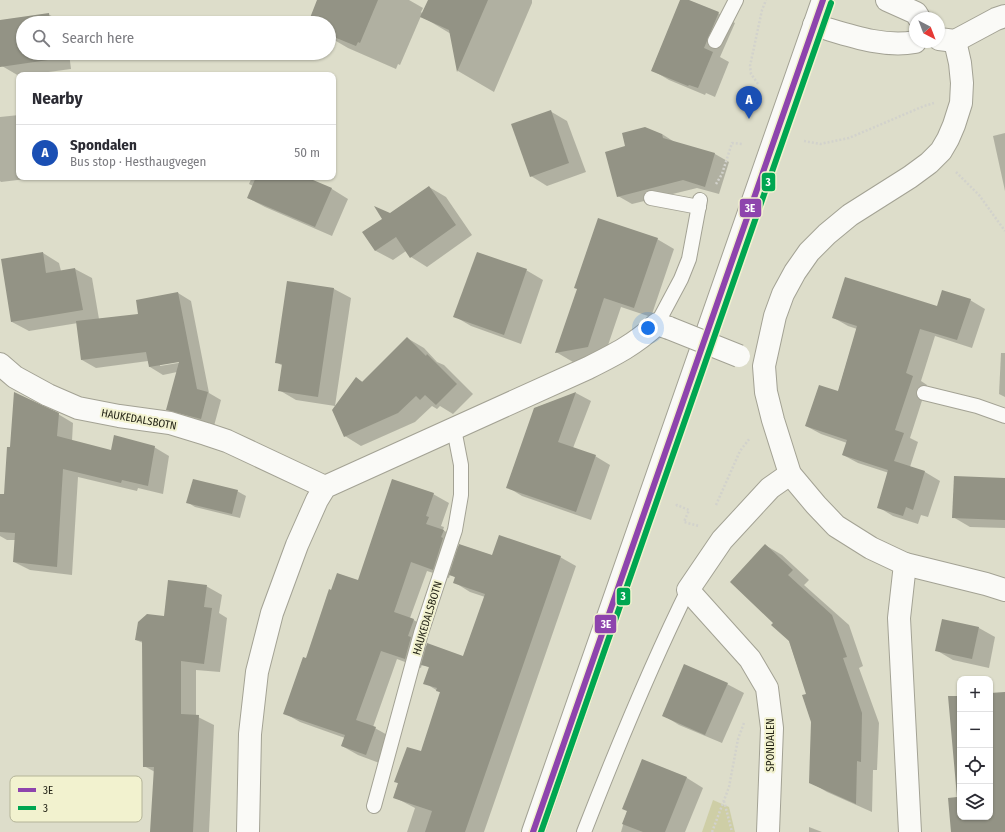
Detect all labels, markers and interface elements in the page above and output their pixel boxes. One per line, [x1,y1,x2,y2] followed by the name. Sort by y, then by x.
[909,12,945,48] north arrow
[16,16,336,60] search box
[30,27,52,49] icon: search
[62,29,134,47] text: Search here
[736,86,762,119] pin: A
[32,88,83,109] text: Nearby
[70,136,137,154] text: Spondalen
[41,145,49,160] text: A
[294,145,320,160] text: 50 m
[70,154,206,169] text: Bus stop · Hesthaugvegen
[761,172,776,192] line badge: 3
[764,176,771,189] text: 3
[739,198,762,218] line badge: 3E
[744,202,755,215] text: 3E
[638,318,658,338] your location
[100,406,178,433] street label: HAUKEDALSBOTN
[410,580,445,657] street label: HAUKEDALSBOTN
[616,587,631,606] line badge: 3
[619,590,626,603] text: 3
[594,614,617,634] line badge: 3E
[600,618,611,631] text: 3E
[957,676,993,820] map controls
[957,676,993,712] button: +
[957,712,993,748] button: −
[764,718,777,772] street label: SPONDALEN
[957,748,993,784] button: locate
[10,776,142,822] legend
[43,784,53,797] text: 3E
[957,784,993,820] button: layers
[43,802,48,815] text: 3

